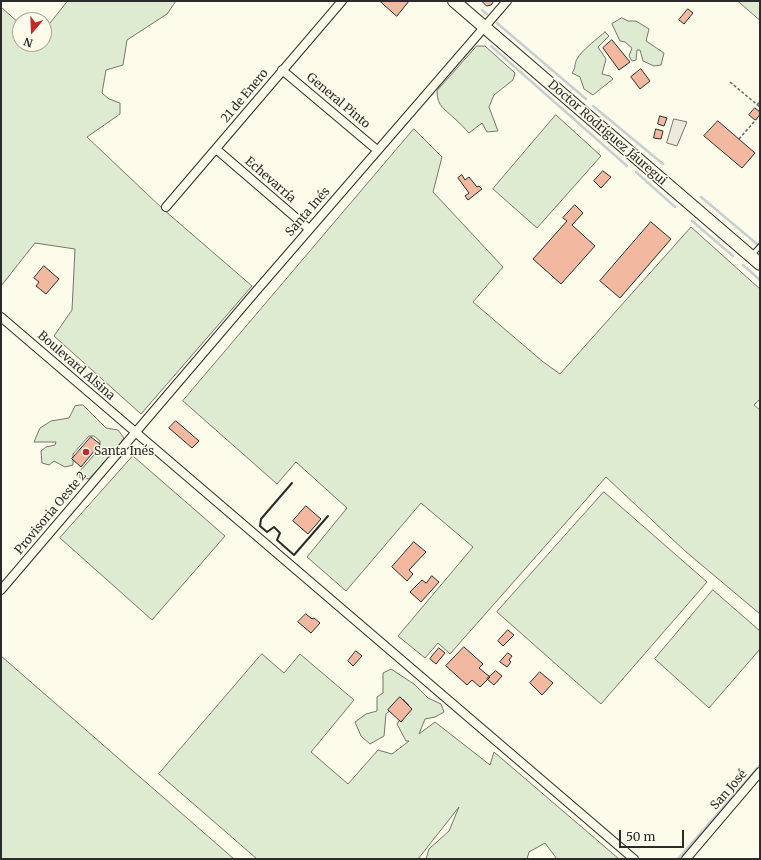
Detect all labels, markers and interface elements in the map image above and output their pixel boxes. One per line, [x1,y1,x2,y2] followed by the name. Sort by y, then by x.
[12,12,52,52] north arrow
[22,34,35,50] text: N
[218,66,272,126] street label: 21 de Enero
[303,70,373,132] street label: General Pinto
[545,78,669,188] street label: Doctor Rodríguez Jáuregui
[242,154,298,206] street label: Echevarría
[283,185,333,239] street label: Santa Inés
[34,329,118,403] street label: Boulevard Alsina
[94,445,154,459] place label: Santa Inés
[81,447,91,457] marker: Santa Inés
[12,469,90,557] street label: Provisoria Oeste 2
[708,767,750,813] street label: San José
[621,822,686,848] scale bar
[626,829,655,844] text: 50 m

